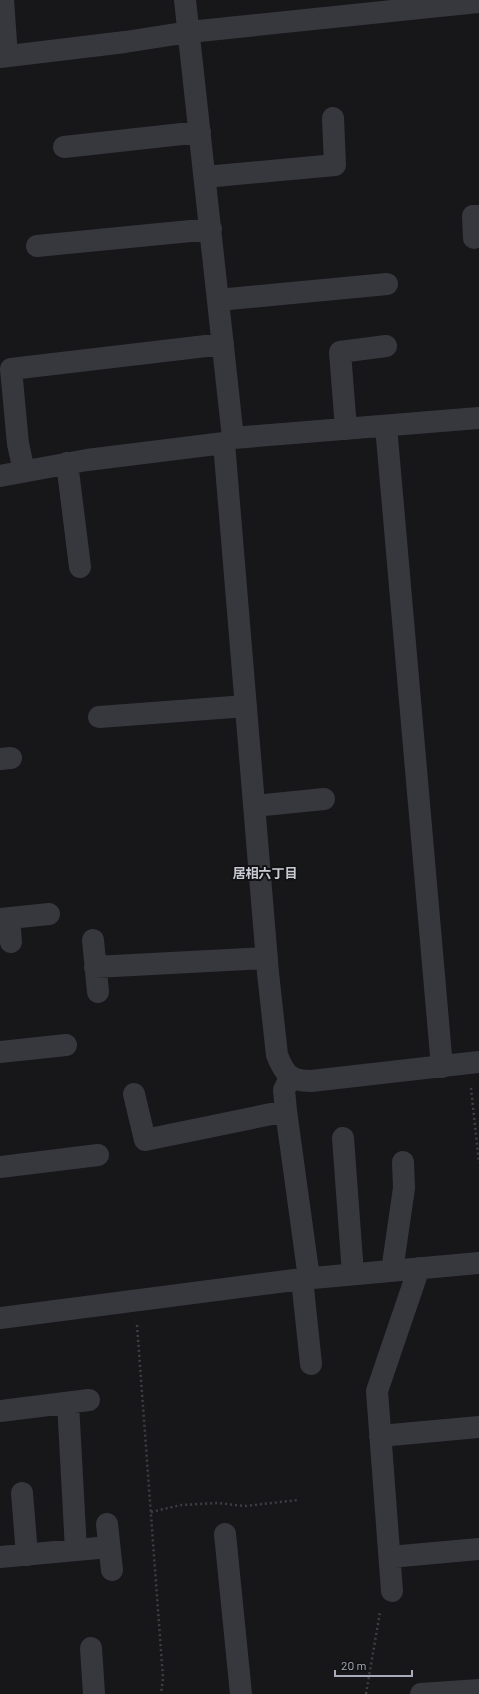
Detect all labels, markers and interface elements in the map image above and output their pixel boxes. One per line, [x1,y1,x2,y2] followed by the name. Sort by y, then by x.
[232,865,298,881] district label: 居相六丁目
[335,1652,412,1678] scale bar
[341,1658,367,1672] text: 20 m

